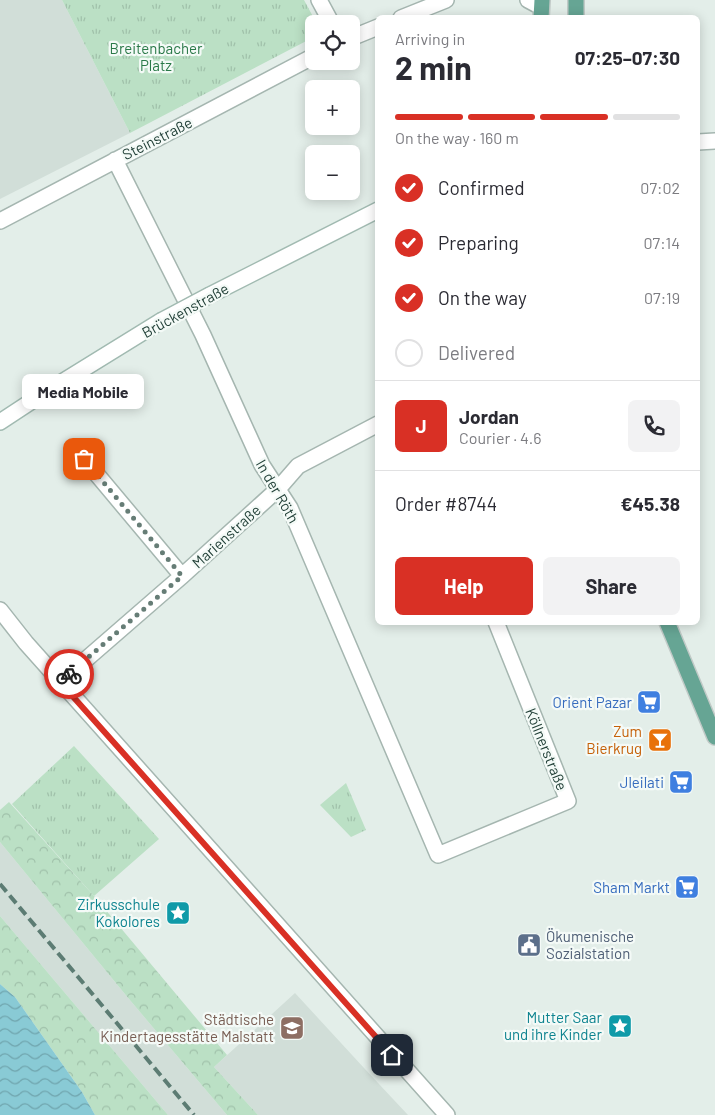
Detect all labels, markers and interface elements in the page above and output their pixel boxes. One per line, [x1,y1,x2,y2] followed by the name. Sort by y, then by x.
[305,15,360,200] map controls
[305,15,360,70] button: locate
[395,29,465,48] text: Arriving in
[109,39,203,74] park label: Breitenbacher Platz
[575,46,680,69] text: 07:25–07:30
[395,48,472,86] text: 2 min
[305,80,360,135] button: +
[119,113,195,163] street label: Steinstraße
[395,128,519,147] text: On the way · 160 m
[305,145,360,200] button: −
[395,174,423,202] icon: check
[438,176,525,199] text: Confirmed
[640,178,680,197] text: 07:02
[395,229,423,257] icon: check
[438,231,519,254] text: Preparing
[644,233,680,252] text: 07:14
[139,279,231,341] street label: Brückenstraße
[395,284,423,312] icon: check
[438,286,527,309] text: On the way
[644,288,680,307] text: 07:19
[438,341,515,364] text: Delivered
[23,374,145,409] callout: Media Mobile
[37,382,129,401] text: Media Mobile
[628,400,680,452] button: phone
[459,405,519,428] text: Jordan
[415,414,427,437] text: J
[459,428,542,447] text: Courier · 4.6
[63,438,105,480] pin
[70,445,98,473] icon: bag
[253,456,303,526] street label: In der Röth
[395,492,497,515] text: Order #8744
[621,492,680,515] text: €45.38
[188,501,264,571] street label: Marienstraße
[395,557,533,615] button: Help
[543,557,680,615] button: Share
[44,649,94,699] courier
[55,660,83,688] icon: bike
[636,689,662,715] supermarket icon: Orient Pazar
[553,693,633,711] place label: Orient Pazar
[522,705,572,793] street label: Köllnerstraße
[586,722,642,757] place label: Zum Bierkrug
[647,727,673,753] bar icon: Zum Bierkrug
[668,769,694,795] supermarket icon: Jleilati
[620,773,664,791] place label: Jleilati
[674,874,700,900] supermarket icon: Sham Markt
[593,878,670,896] place label: Sham Markt
[77,895,160,930] place label: Zirkusschule Kokolores
[165,900,191,926] place icon: Zirkusschule Kokolores
[546,927,634,962] place label: Ökumenische Sozialstation
[516,932,542,958] public building icon: Ökumenische Sozialstation
[504,1008,603,1043] place label: Mutter Saar und ihre Kinder
[100,1010,274,1045] place label: Städtische Kindertagesstätte Malstatt
[607,1013,633,1039] place icon: Mutter Saar und ihre Kinder
[279,1015,305,1041] school or university icon: Städtische Kindertagesstätte Malstatt
[371,1034,413,1076] pin
[378,1041,406,1069] icon: home

